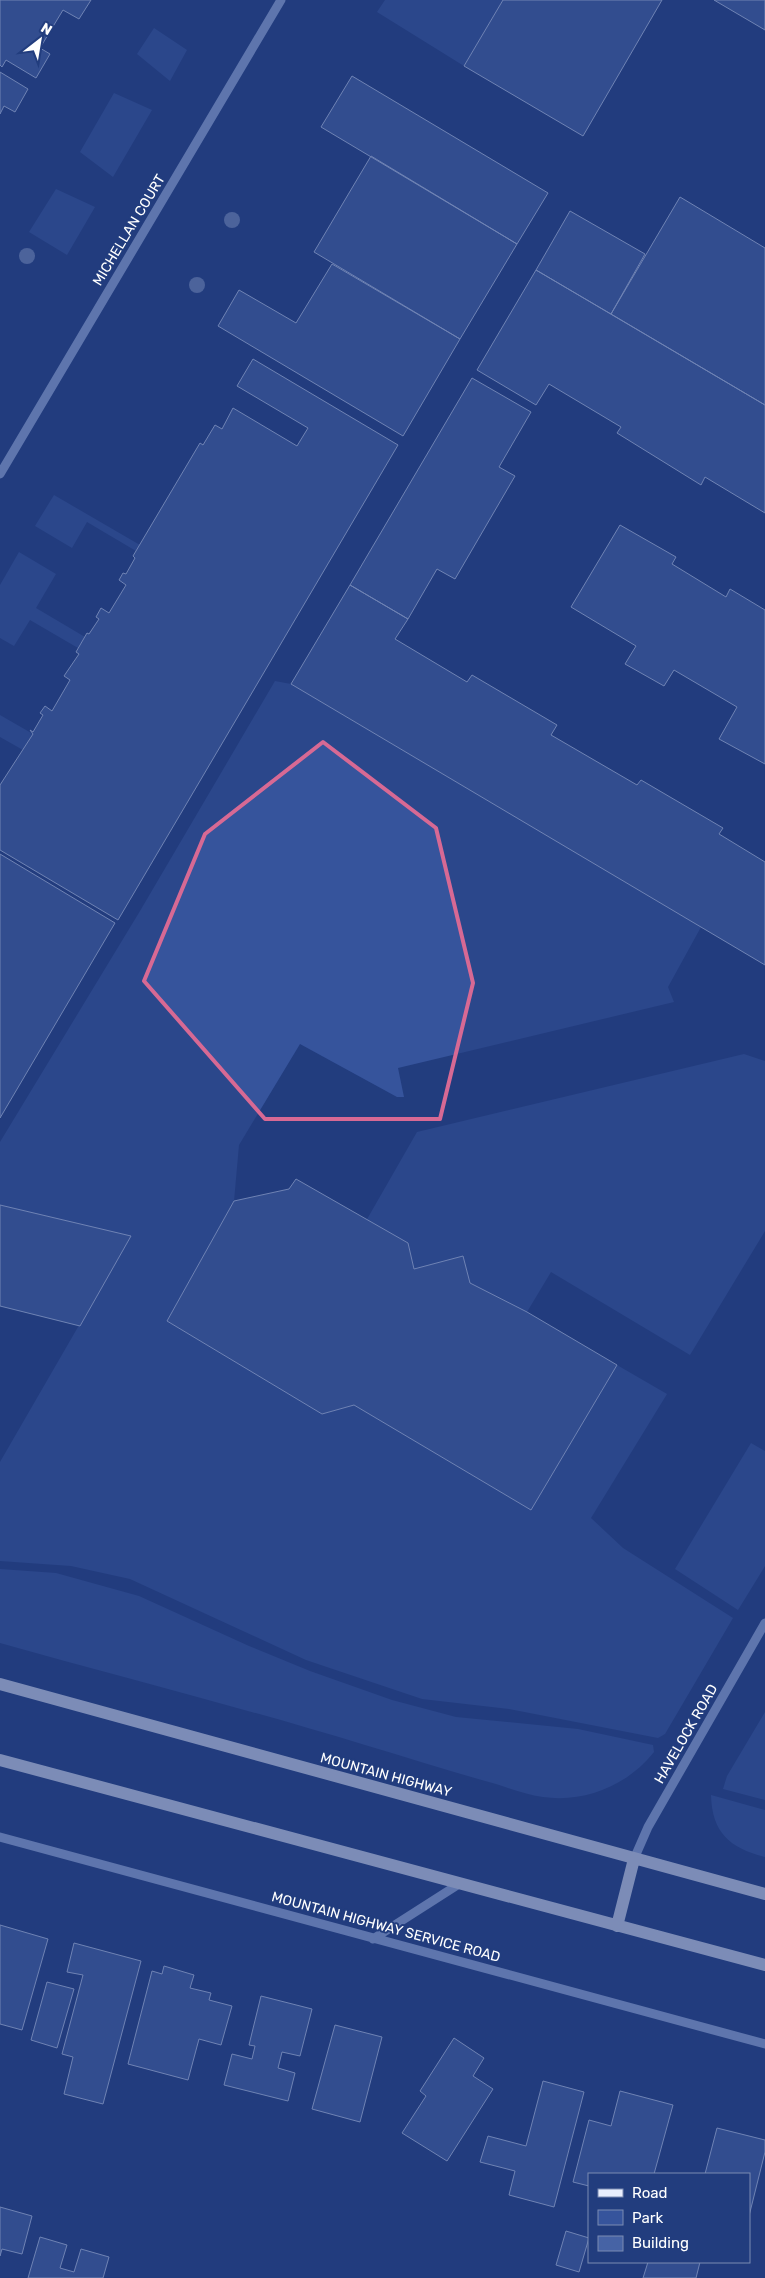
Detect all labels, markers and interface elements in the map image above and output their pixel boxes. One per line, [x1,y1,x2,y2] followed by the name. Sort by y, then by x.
[15,15,65,65] north arrow
[38,19,55,39] text: N
[89,171,169,289] street label: MICHELLAN COURT
[651,1681,721,1787] street label: HAVELOCK ROAD
[319,1749,453,1801] street label: MOUNTAIN HIGHWAY
[270,1888,502,1966] street label: MOUNTAIN HIGHWAY SERVICE ROAD
[588,2173,750,2263] legend
[632,2184,668,2202] text: Road
[632,2209,663,2227] text: Park
[632,2234,689,2252] text: Building

